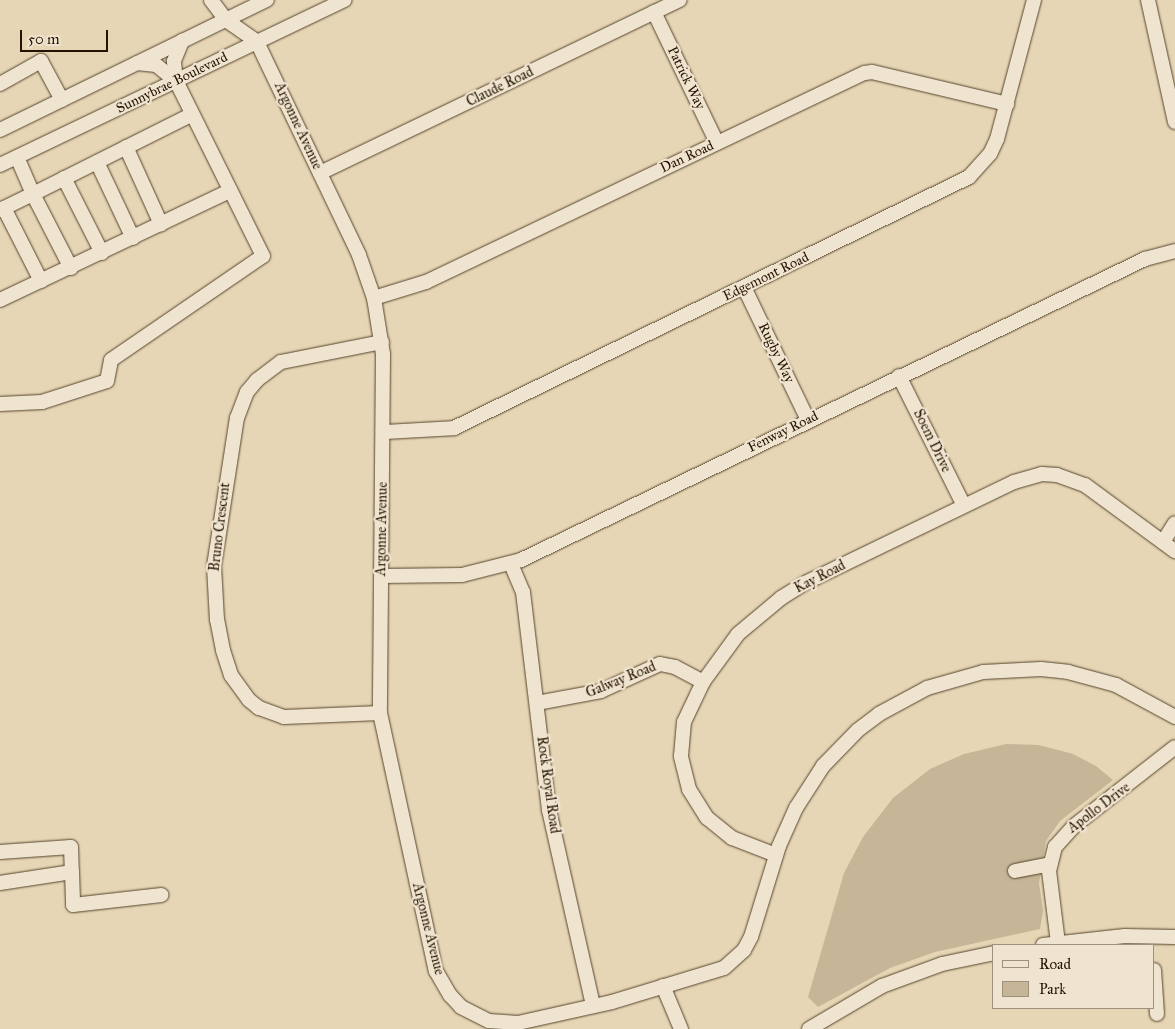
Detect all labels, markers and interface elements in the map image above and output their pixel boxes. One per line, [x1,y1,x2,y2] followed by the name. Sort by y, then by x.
[22,20,110,52] scale bar
[28,30,60,48] text: 50 m
[664,44,708,112] street label: Patrick Way
[114,49,230,117] street label: Sunnybrae Boulevard
[464,64,536,110] street label: Claude Road
[270,80,326,172] street label: Argonne Avenue
[657,137,717,177] street label: Dan Road
[720,249,812,305] street label: Edgemont Road
[754,320,798,386] street label: Rugby Way
[910,407,954,475] street label: Soem Drive
[745,408,821,456] street label: Fenway Road
[206,482,234,572] street label: Bruno Crescent
[373,482,391,576] street label: Argonne Avenue
[792,557,848,597] street label: Kay Road
[584,658,658,702] street label: Galway Road
[533,735,563,835] street label: Rock Royal Road
[1065,779,1133,837] street label: Apollo Drive
[408,881,448,977] street label: Argonne Avenue
[992,944,1155,1009] legend
[1039,955,1071,973] text: Road
[1039,980,1066,998] text: Park

